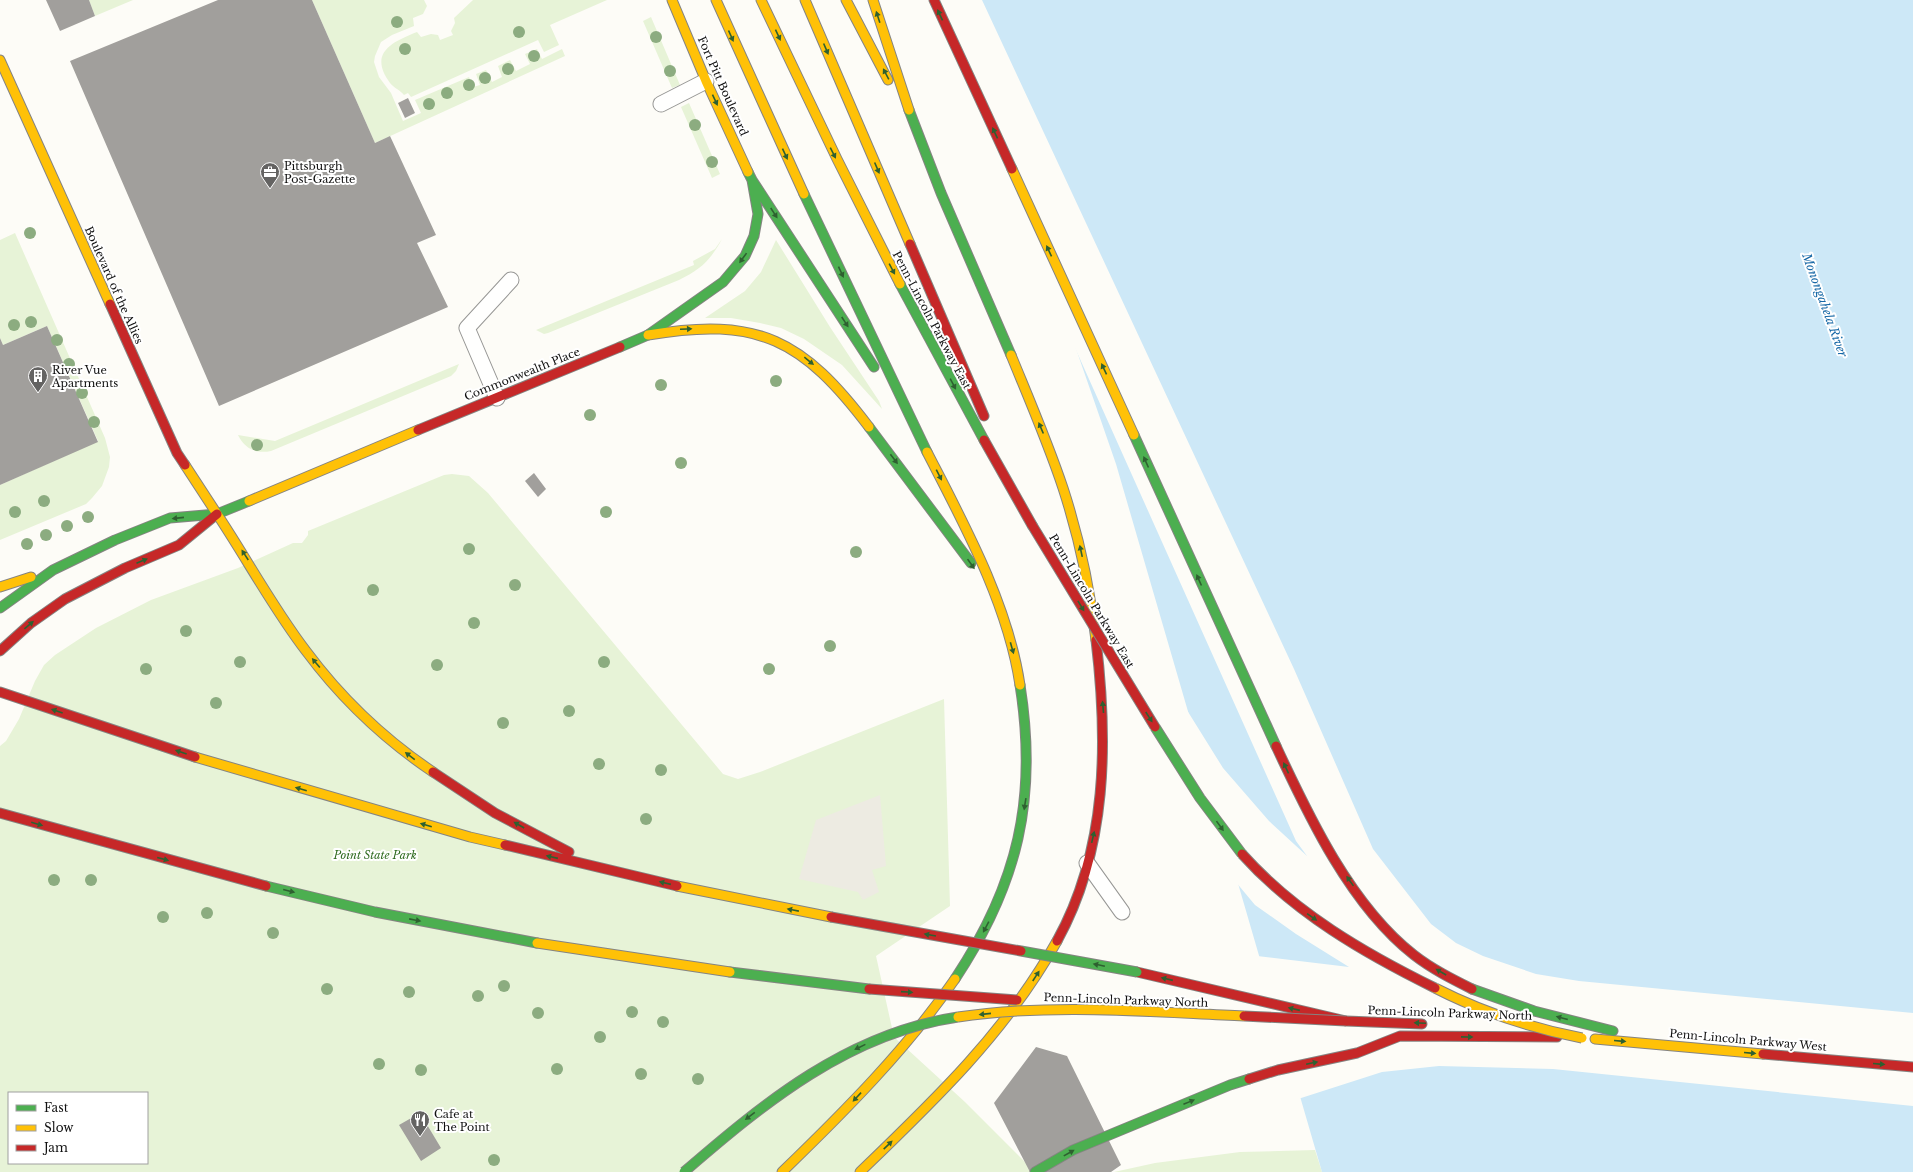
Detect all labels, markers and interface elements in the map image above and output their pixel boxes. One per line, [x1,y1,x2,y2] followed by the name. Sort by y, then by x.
[937,9,943,20] one-way arrow
[875,10,881,22] one-way arrow
[729,30,735,42] one-way arrow
[775,30,781,41] one-way arrow
[695,34,751,138] street label: Fort Pitt Boulevard
[823,43,829,55] one-way arrow
[882,69,889,80] one-way arrow
[712,94,718,106] one-way arrow
[992,127,998,138] one-way arrow
[830,147,836,159] one-way arrow
[782,149,788,160] one-way arrow
[284,159,355,186] place label: Pittsburgh Post-Gazette
[259,161,281,189] office icon: Pittsburgh Post-Gazette
[874,163,880,174] one-way arrow
[770,208,778,218] one-way arrow
[82,224,146,346] street label: Boulevard of the Allies
[1046,245,1052,256] one-way arrow
[890,249,975,392] street label: Penn-Lincoln Parkway East
[1799,250,1851,360] water label: Monongahela River
[739,252,747,263] one-way arrow
[889,263,895,275] one-way arrow
[838,266,844,277] one-way arrow
[841,316,848,328] one-way arrow
[680,325,693,332] one-way arrow
[462,344,582,404] street label: Commonwealth Place
[803,357,814,365] one-way arrow
[1100,362,1106,374] one-way arrow
[51,363,118,390] place label: River Vue Apartments
[27,365,49,393] building icon: River Vue Apartments
[949,378,956,390] one-way arrow
[1038,422,1044,433] one-way arrow
[889,453,898,464] one-way arrow
[1143,456,1149,467] one-way arrow
[936,469,942,481] one-way arrow
[172,514,184,521] one-way arrow
[1046,531,1138,671] street label: Penn-Lincoln Parkway East
[1077,545,1083,557] one-way arrow
[241,550,249,560] one-way arrow
[136,558,147,564] one-way arrow
[967,558,975,569] one-way arrow
[1196,574,1202,586] one-way arrow
[1077,600,1084,612] one-way arrow
[24,621,34,630] one-way arrow
[1009,642,1015,654] one-way arrow
[312,658,321,669] one-way arrow
[1099,701,1106,713] one-way arrow
[51,708,63,714] one-way arrow
[1145,711,1152,723] one-way arrow
[174,749,186,755] one-way arrow
[405,752,415,760] one-way arrow
[1283,762,1289,773] one-way arrow
[295,786,307,792] one-way arrow
[1022,798,1028,810] one-way arrow
[1216,820,1224,831] one-way arrow
[32,821,44,827] one-way arrow
[420,822,432,828] one-way arrow
[513,822,525,829] one-way arrow
[1091,830,1097,843] one-way arrow
[332,848,417,862] park label: Point State Park
[546,853,558,859] one-way arrow
[157,856,169,862] one-way arrow
[1346,875,1354,886] one-way arrow
[659,879,672,885] one-way arrow
[283,888,295,894] one-way arrow
[786,906,799,912] one-way arrow
[1306,913,1317,921] one-way arrow
[409,917,421,923] one-way arrow
[982,921,989,933] one-way arrow
[923,931,936,937] one-way arrow
[1093,961,1105,967] one-way arrow
[1435,969,1447,976] one-way arrow
[1032,971,1040,981] one-way arrow
[1161,976,1174,982] one-way arrow
[901,989,913,996] one-way arrow
[1043,990,1209,1010] street label: Penn-Lincoln Parkway North
[1367,1003,1533,1023] street label: Penn-Lincoln Parkway North
[1288,1005,1300,1011] one-way arrow
[979,1011,991,1017] one-way arrow
[1556,1014,1568,1020] one-way arrow
[1414,1020,1426,1027] one-way arrow
[1669,1026,1828,1054] street label: Penn-Lincoln Parkway West
[1461,1033,1473,1040] one-way arrow
[1614,1038,1626,1044] one-way arrow
[854,1044,866,1050] one-way arrow
[1744,1049,1756,1056] one-way arrow
[1306,1059,1319,1065] one-way arrow
[1873,1061,1885,1068] one-way arrow
[8,1092,148,1164] legend
[852,1092,861,1102] one-way arrow
[1183,1098,1195,1104] one-way arrow
[44,1100,69,1115] text: Fast
[434,1107,491,1134] place label: Cafe at The Point
[409,1109,431,1137] restaurant icon: Cafe at The Point
[745,1112,756,1120] one-way arrow
[44,1120,74,1135] text: Slow
[42,1140,68,1155] text: Jam
[883,1140,893,1150] one-way arrow
[1063,1149,1075,1156] one-way arrow

